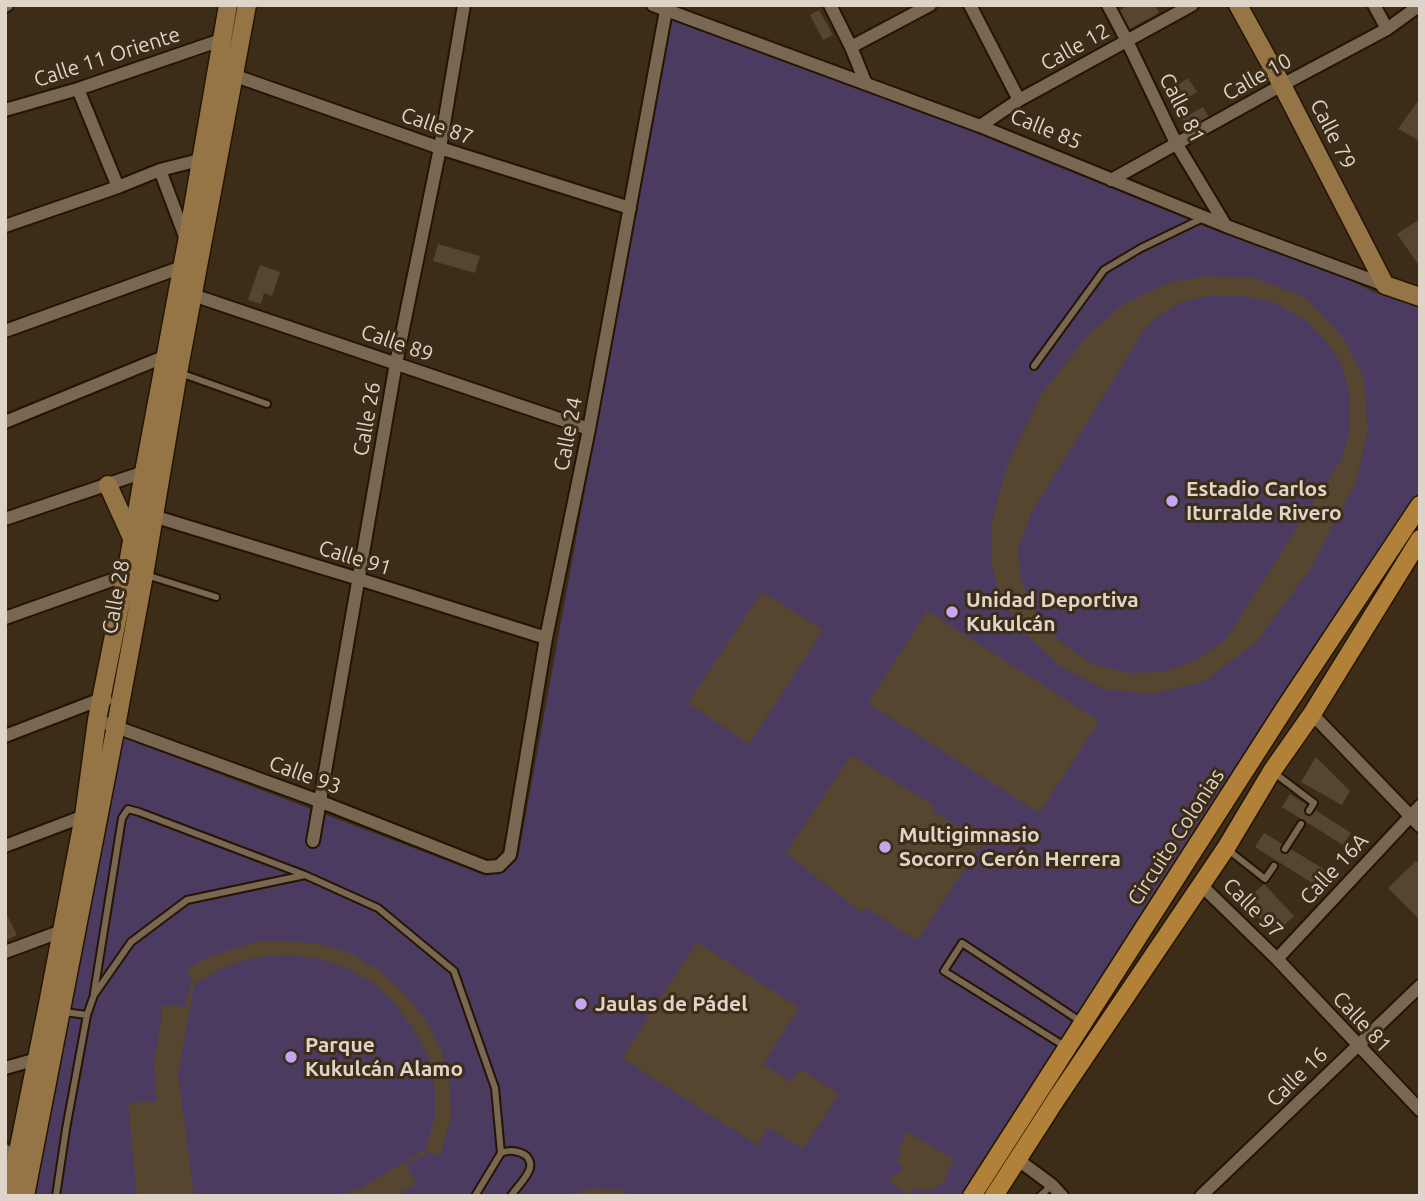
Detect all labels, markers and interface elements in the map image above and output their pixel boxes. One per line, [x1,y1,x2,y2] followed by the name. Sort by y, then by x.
[1036,18,1114,76] street label: Calle 12
[31,21,183,93] street label: Calle 11 Oriente
[1218,48,1296,106] street label: Calle 10
[1154,69,1210,147] street label: Calle 81
[1305,95,1361,173] street label: Calle 79
[398,102,476,150] street label: Calle 87
[1007,103,1085,155] street label: Calle 85
[358,319,436,367] street label: Calle 89
[348,380,386,458] street label: Calle 26
[548,395,588,473] street label: Calle 24
[1186,476,1342,526] place label: Estadio Carlos Iturralde Rivero
[1164,493,1180,509] marker: Estadio Carlos Iturralde Rivero
[316,535,394,581] street label: Calle 91
[97,558,135,636] street label: Calle 28
[966,587,1139,637] place label: Unidad Deportiva Kukulcán
[944,604,960,620] marker: Unidad Deportiva Kukulcán
[266,750,344,800] street label: Calle 93
[1122,764,1230,910] street label: Circuito Colonias
[899,822,1121,872] place label: Multigimnasio Socorro Cerón Herrera
[1295,828,1373,910] street label: Calle 16A
[877,839,893,855] marker: Multigimnasio Socorro Cerón Herrera
[1218,873,1288,943] street label: Calle 97
[1327,986,1397,1058] street label: Calle 81
[595,991,748,1017] place label: Jaulas de Pádel
[573,996,589,1012] marker: Jaulas de Pádel
[305,1032,463,1082] place label: Parque Kukulcán Alamo
[1261,1042,1333,1112] street label: Calle 16
[283,1049,299,1065] marker: Parque Kukulcán Alamo

